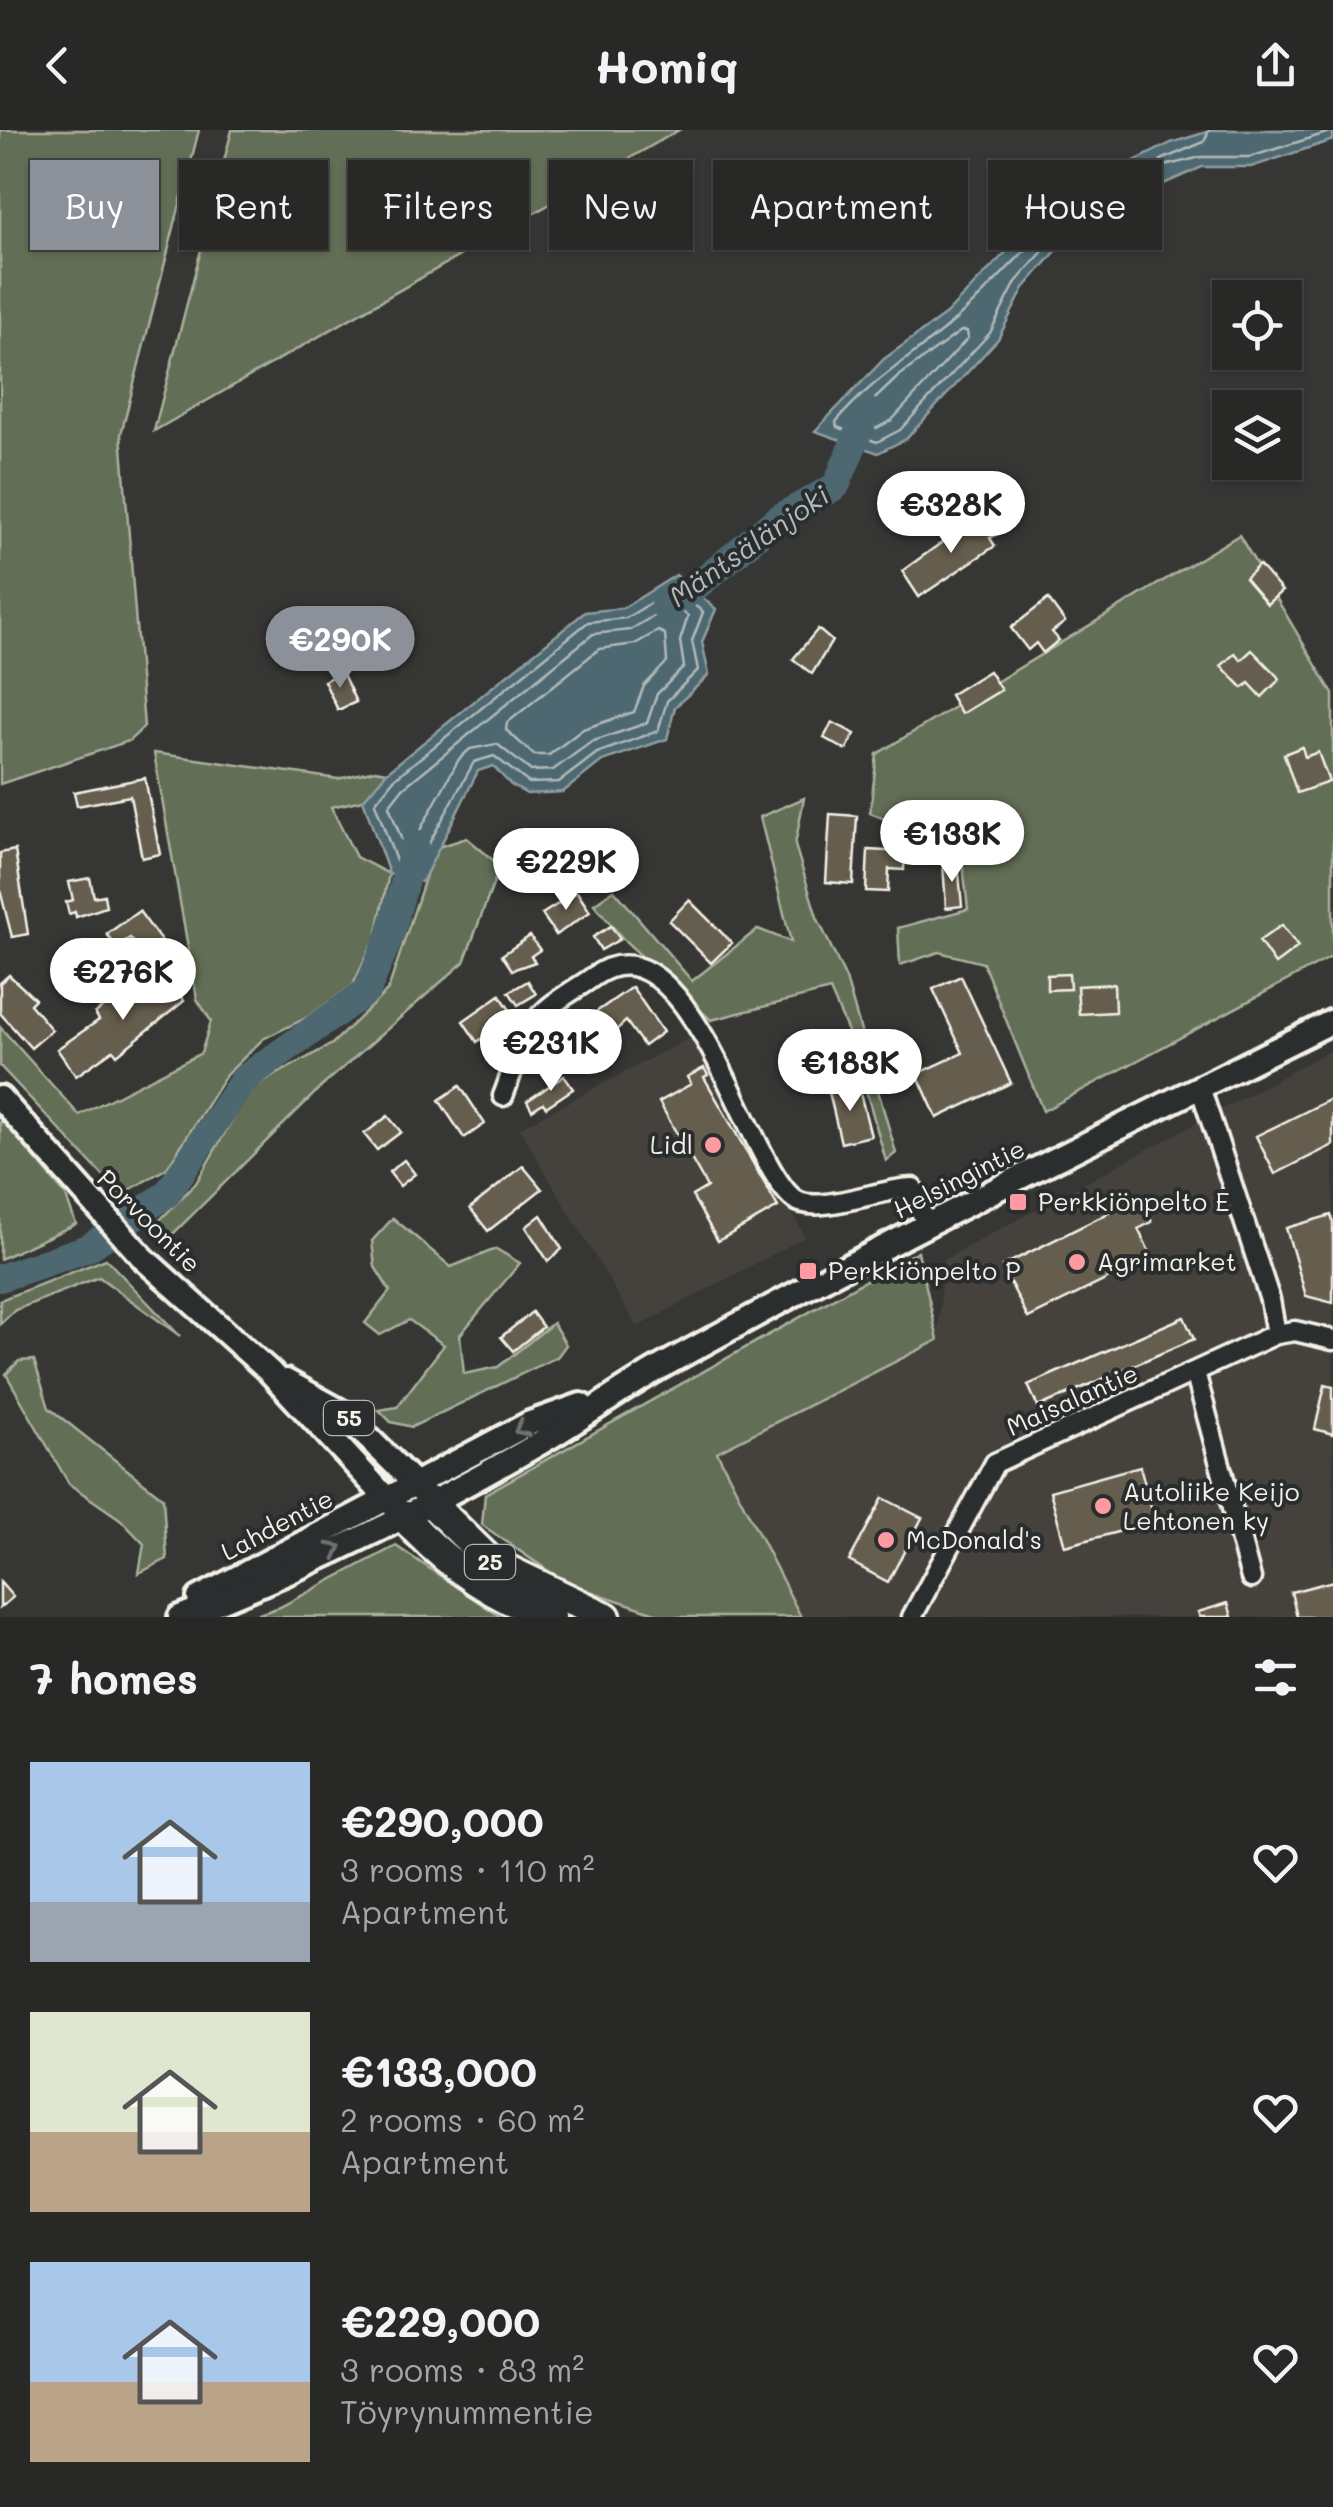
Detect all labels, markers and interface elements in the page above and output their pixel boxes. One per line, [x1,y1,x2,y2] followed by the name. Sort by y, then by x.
[595,36,738,94] text: Homiq
[30,38,85,93] icon: back
[1248,38,1303,93] icon: share
[30,160,159,250] chip: Buy
[179,160,328,250] chip: Rent
[348,160,529,250] chip: Filters
[549,160,693,250] chip: New
[713,160,968,250] chip: Apartment
[988,160,1162,250] chip: House
[1212,280,1302,480] map controls
[1212,280,1302,370] button: locate
[1212,390,1302,480] button: layers
[881,471,1021,556] pin: €328K
[661,476,836,614] water label: Mäntsälänjoki
[899,482,1003,524] text: €328K
[270,606,410,691] pin: €290K
[288,617,392,659] text: €290K
[882,800,1022,885] pin: €133K
[902,811,1002,853] text: €133K
[496,828,636,913] pin: €229K
[515,839,617,881] text: €229K
[53,938,193,1023] pin: €276K
[72,949,174,991] text: €276K
[481,1009,621,1094] pin: €231K
[502,1020,600,1062] text: €231K
[780,1029,920,1114] pin: €183K
[800,1040,900,1082] text: €183K
[650,1128,693,1160] place label: Lidl
[887,1131,1030,1225] street label: Helsingintie
[702,1134,724,1156] marker: Lidl
[91,1162,208,1279] street label: Porvoontie
[1038,1185,1230,1217] place label: Perkkiönpelto E
[1007,1191,1029,1213] marker: Perkkiönpelto E
[1097,1245,1237,1277] place label: Agrimarket
[1066,1251,1088,1273] marker: Agrimarket
[828,1254,1020,1286] place label: Perkkiönpelto P
[797,1260,819,1282] marker: Perkkiönpelto P
[1001,1356,1142,1442] street label: Maisalantie
[324,1401,374,1435] road number: 55
[514,1416,532,1436] one-way arrow
[1123,1475,1300,1537] place label: Autoliike Keijo Lehtonen ky
[215,1481,338,1567] street label: Lahdentie
[1092,1495,1114,1517] marker: Autoliike Keijo Lehtonen ky
[906,1523,1042,1555] place label: McDonald's
[875,1529,897,1551] marker: McDonald's
[324,1542,342,1561] one-way arrow
[465,1545,515,1579] road number: 25
[30,1650,198,1705] text: 7 homes
[1248,1650,1303,1705] icon: filters
[340,1793,544,1848] text: €290,000
[110,1802,230,1922] icon: home
[1248,1835,1303,1890] icon: heart
[340,1848,595,1890] text: 3 rooms · 110 m²
[340,1890,509,1932] text: Apartment
[340,2043,537,2098] text: €133,000
[110,2052,230,2172] icon: home
[1248,2085,1303,2140] icon: heart
[340,2098,584,2140] text: 2 rooms · 60 m²
[340,2140,509,2182] text: Apartment
[340,2293,540,2348] text: €229,000
[110,2302,230,2422] icon: home
[1248,2335,1303,2390] icon: heart
[340,2348,584,2390] text: 3 rooms · 83 m²
[340,2390,594,2432] text: Töyrynummentie

